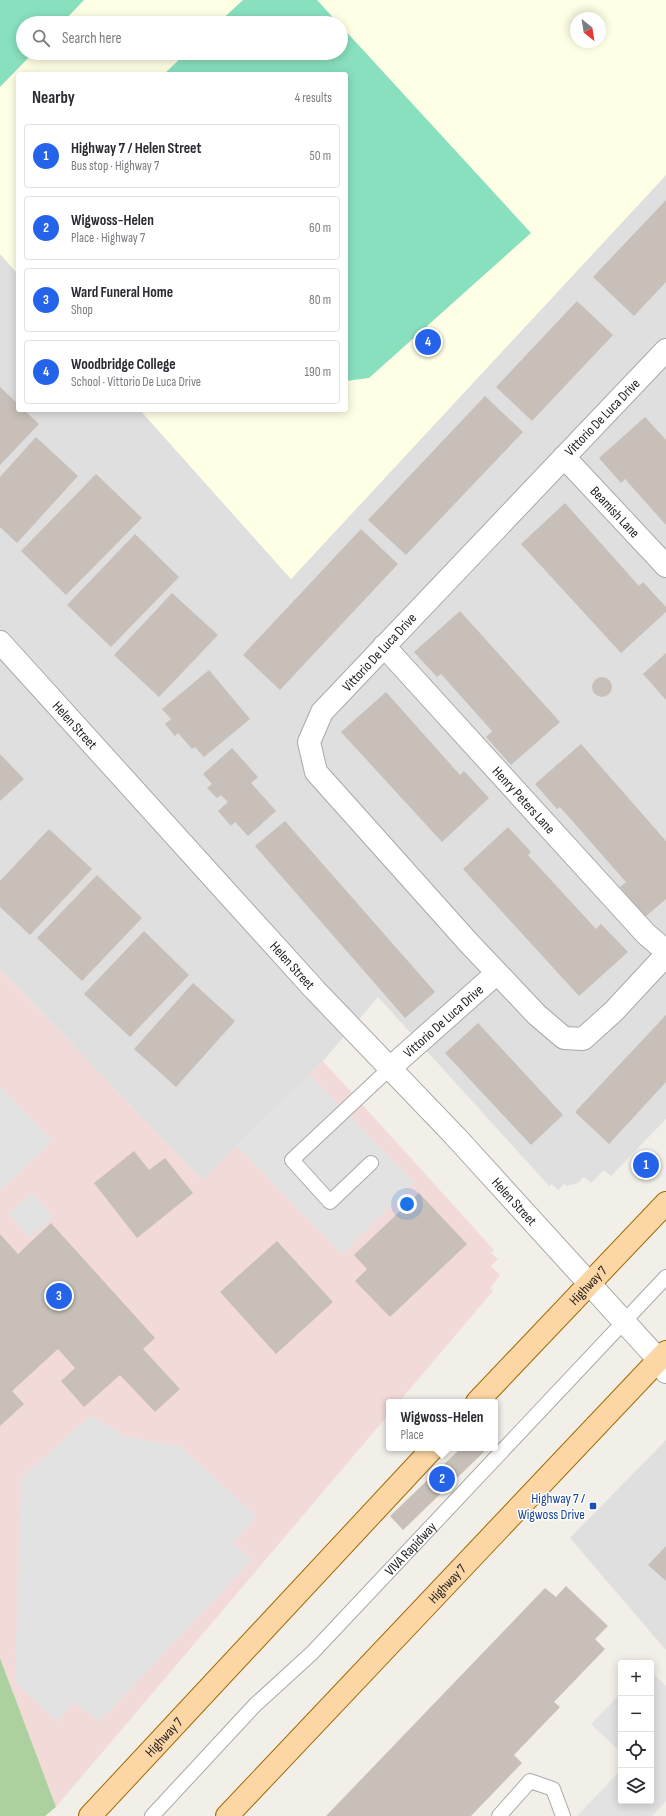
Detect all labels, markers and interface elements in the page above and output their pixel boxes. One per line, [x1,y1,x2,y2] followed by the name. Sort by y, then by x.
[570,12,606,48] north arrow
[16,16,348,60] search box
[30,27,52,49] icon: search
[62,29,122,48] text: Search here
[32,88,75,108] text: Nearby
[295,90,332,106] text: 4 results
[71,139,201,158] text: Highway 7 / Helen Street
[43,148,49,164] text: 1
[310,148,331,164] text: 50 m
[71,158,159,174] text: Bus stop · Highway 7
[71,211,154,230] text: Wigwoss-Helen
[43,220,49,236] text: 2
[309,220,331,236] text: 60 m
[71,230,145,246] text: Place · Highway 7
[71,283,173,302] text: Ward Funeral Home
[43,292,49,308] text: 3
[309,292,331,308] text: 80 m
[71,302,93,318] text: Shop
[415,327,441,357] pin: 4
[71,355,176,374] text: Woodbridge College
[43,364,49,380] text: 4
[304,364,331,380] text: 190 m
[71,374,201,390] text: School · Vittorio De Luca Drive
[561,375,644,460] street label: Vittorio De Luca Drive
[587,483,643,541] street label: Beamish Lane
[339,610,420,695] street label: Vittorio De Luca Drive
[49,698,101,753] street label: Helen Street
[489,763,559,837] street label: Henry Peters Lane
[266,938,318,993] street label: Helen Street
[400,981,487,1061] street label: Vittorio De Luca Drive
[633,1150,659,1180] pin: 1
[488,1174,540,1229] street label: Helen Street
[397,1194,417,1214] your location
[566,1262,611,1309] street label: Highway 7
[46,1281,72,1311] pin: 3
[386,1399,498,1451] popup
[401,1408,483,1427] text: Wigwoss-Helen
[401,1427,424,1443] text: Place
[429,1464,455,1494] pin: 2
[518,1490,585,1523] place label: Highway 7 / Wigwoss Drive
[588,1501,598,1511] marker: Highway 7 / Wigwoss Drive
[381,1518,440,1579] street label: VIVA Rapidway
[425,1560,470,1607] street label: Highway 7
[618,1660,654,1804] map controls
[618,1660,654,1696] button: +
[618,1696,654,1732] button: −
[142,1714,187,1761] street label: Highway 7
[618,1732,654,1768] button: locate
[618,1768,654,1804] button: layers

